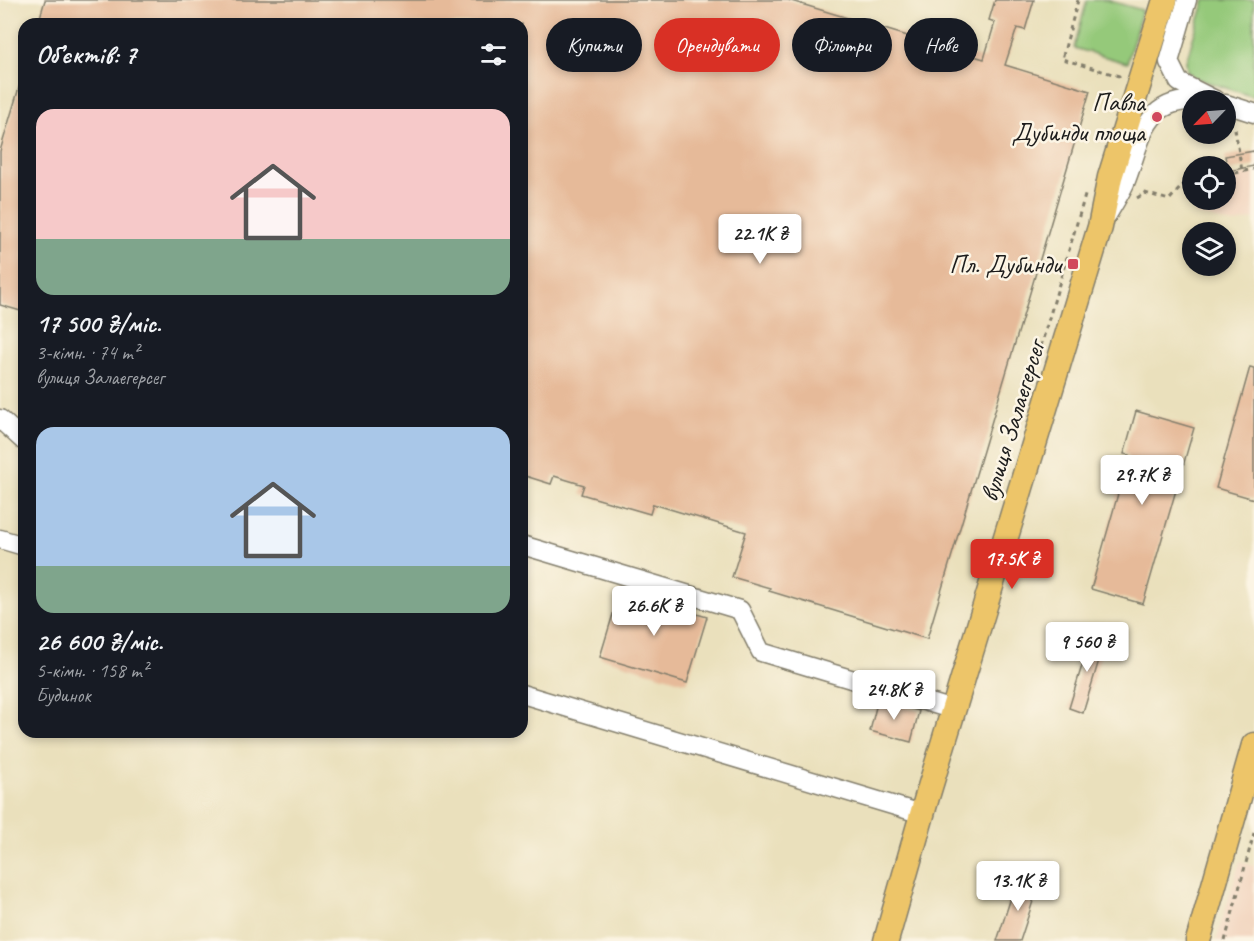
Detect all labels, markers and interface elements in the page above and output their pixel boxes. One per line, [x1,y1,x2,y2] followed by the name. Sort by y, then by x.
[546,18,642,72] chip: Купити
[654,18,780,72] chip: Орендувати
[792,18,892,72] chip: Фільтри
[904,18,978,72] chip: Нове
[36,38,136,71] text: Об’єктів: 7
[477,38,510,71] icon: filters
[1011,86,1147,149] place label: Павла Дубинди площа
[1182,90,1236,144] north arrow
[1182,90,1236,276] map controls
[1150,110,1164,124] marker: Павла Дубинди площа
[219,148,327,256] icon: home
[1182,156,1236,210] button: locate
[705,214,815,265] pin: 22.1K ₴
[732,221,788,246] text: 22.1K ₴
[1182,222,1236,276] button: layers
[949,248,1064,281] place label: Пл. Дубинди
[1066,257,1080,271] marker: Пл. Дубинди
[36,307,161,340] text: 17 500 ₴/міс.
[972,333,1054,505] street label: вулиця Залаегерсег
[36,340,139,365] text: 3-кімн. · 74 m²
[36,365,164,390] text: вулиця Залаегерсег
[1087,455,1197,506] pin: 29.7K ₴
[1115,462,1169,487] text: 29.7K ₴
[219,466,327,574] icon: home
[957,539,1067,590] pin: 17.5K ₴
[985,546,1039,571] text: 17.5K ₴
[599,586,709,637] pin: 26.6K ₴
[626,593,682,618] text: 26.6K ₴
[1032,622,1142,673] pin: 9 560 ₴
[36,625,163,658] text: 26 600 ₴/міс.
[1060,629,1114,654] text: 9 560 ₴
[36,658,148,683] text: 5-кімн. · 158 m²
[839,670,949,721] pin: 24.8K ₴
[866,677,922,702] text: 24.8K ₴
[36,683,91,708] text: Будинок
[963,861,1073,912] pin: 13.1K ₴
[990,868,1046,893] text: 13.1K ₴

